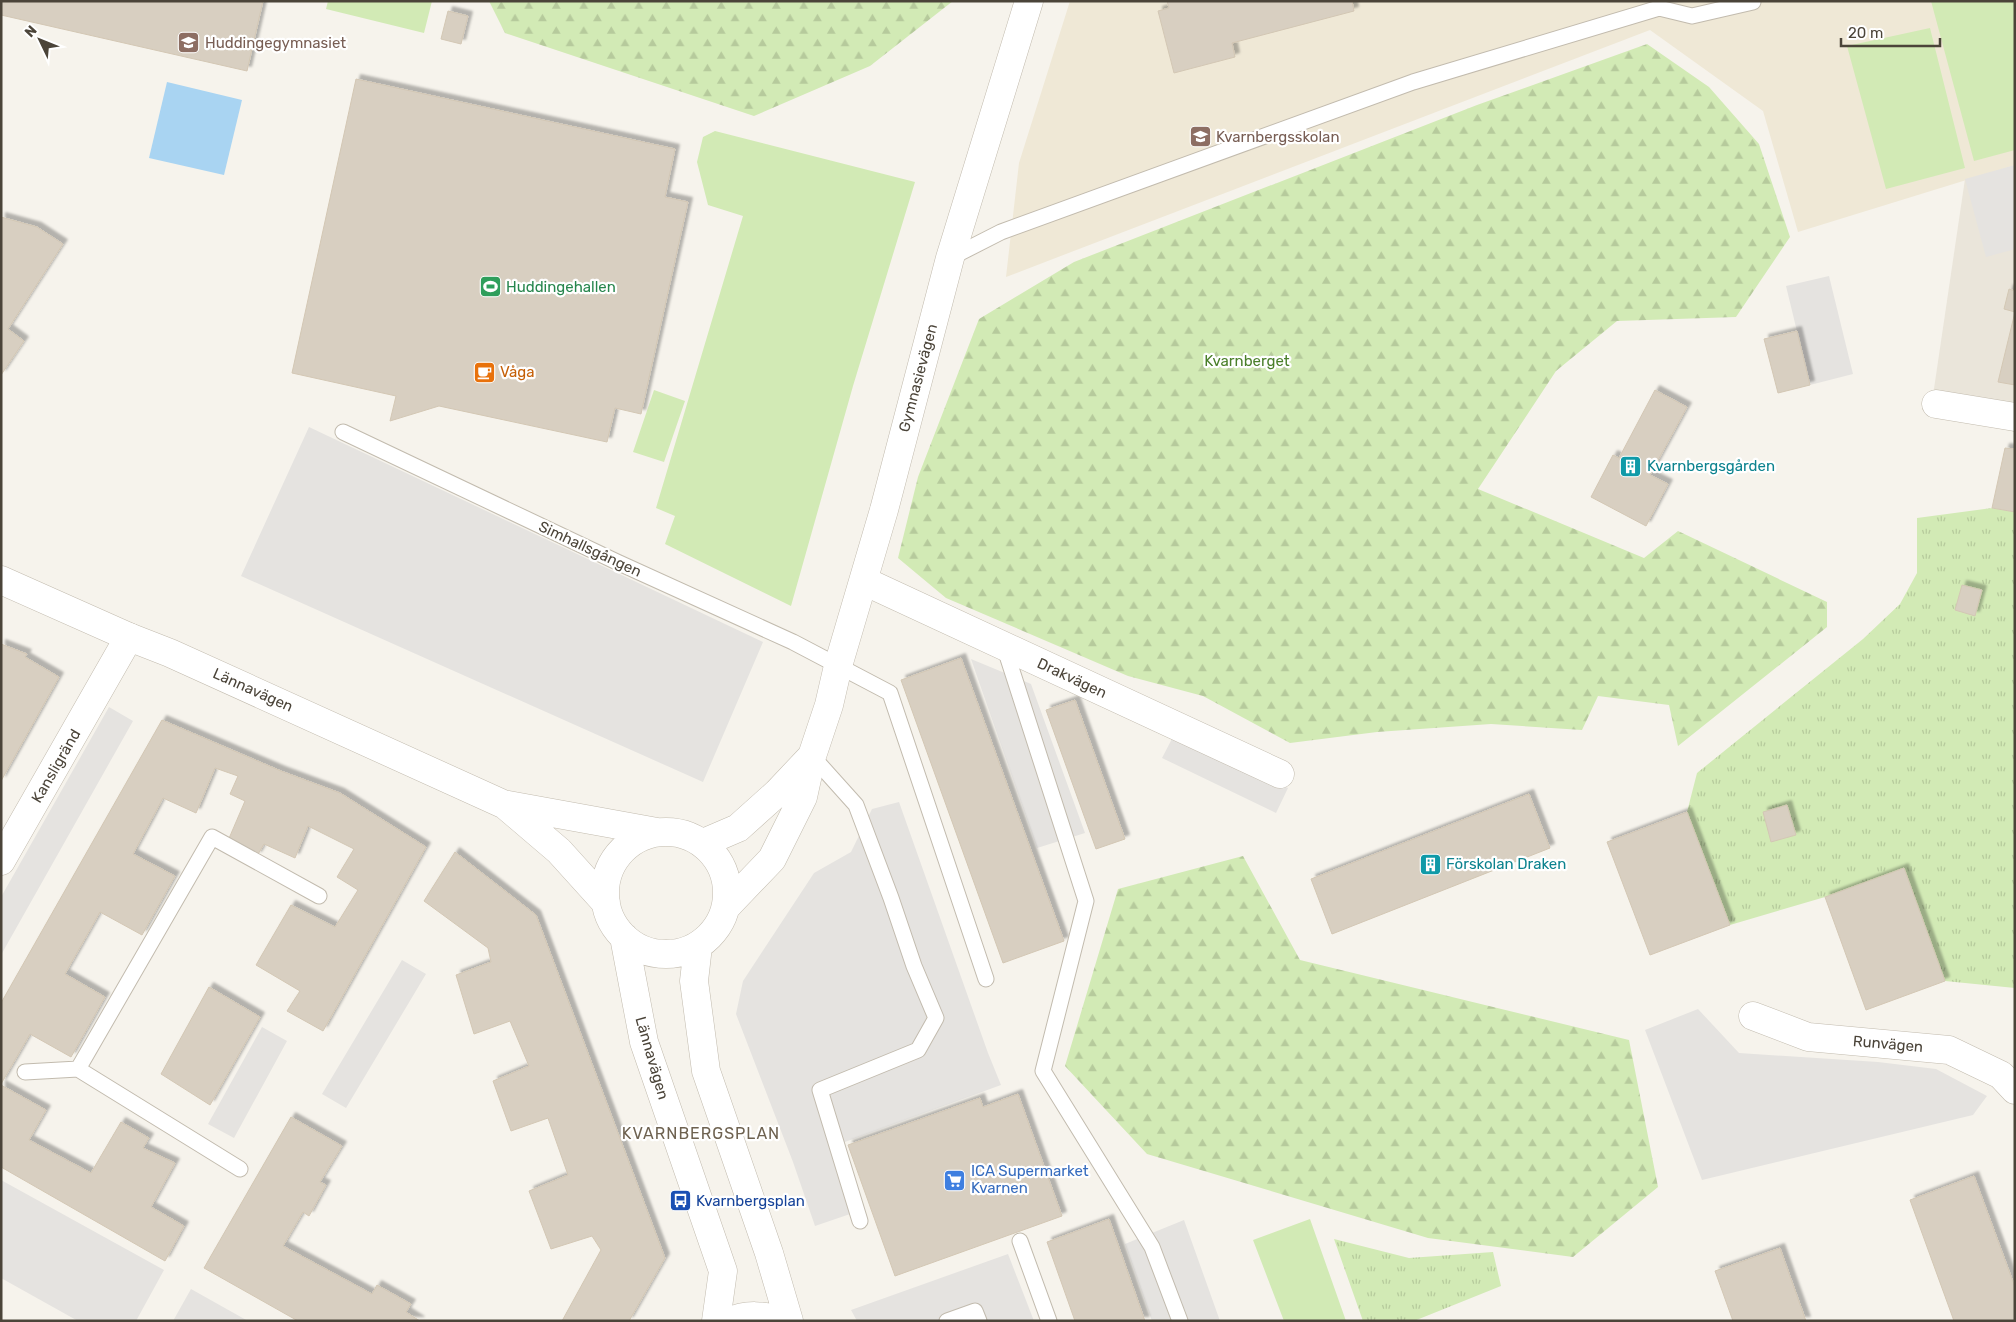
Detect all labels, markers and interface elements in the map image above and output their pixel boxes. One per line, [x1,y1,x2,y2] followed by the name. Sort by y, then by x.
[15,15,65,65] north arrow
[1841,15,1940,47] scale bar
[21,22,41,41] text: N
[1848,24,1883,42] text: 20 m
[177,31,201,55] school or university icon: Huddingegymnasiet
[205,34,346,52] place label: Huddingegymnasiet
[1188,125,1212,149] school or university icon: Kvarnbergsskolan
[1216,128,1339,146] place label: Kvarnbergsskolan
[478,275,502,299] sports icon: Huddingehallen
[506,278,616,296] place label: Huddingehallen
[895,322,941,434] street label: Gymnasievägen
[1204,352,1290,370] park label: Kvarnberget
[472,360,496,384] cafe icon: Våga
[500,363,535,381] place label: Våga
[1619,454,1643,478] building icon: Kvarnbergsgården
[1647,457,1775,475] place label: Kvarnbergsgården
[536,517,644,581] street label: Simhallsgången
[1034,654,1110,702] street label: Drakvägen
[210,664,296,716] street label: Lännavägen
[28,726,84,806] street label: Kansligränd
[1418,852,1442,876] building icon: Förskolan Draken
[1446,855,1566,873] place label: Förskolan Draken
[632,1014,672,1102] street label: Lännavägen
[1852,1032,1924,1056] street label: Runvägen
[622,1124,780,1143] district label: KVARNBERGSPLAN
[971,1162,1089,1197] place label: ICA Supermarket Kvarnen
[943,1168,967,1192] supermarket icon: ICA Supermarket Kvarnen
[668,1189,692,1213] bus stop icon: Kvarnbergsplan
[696,1192,805,1210] place label: Kvarnbergsplan

